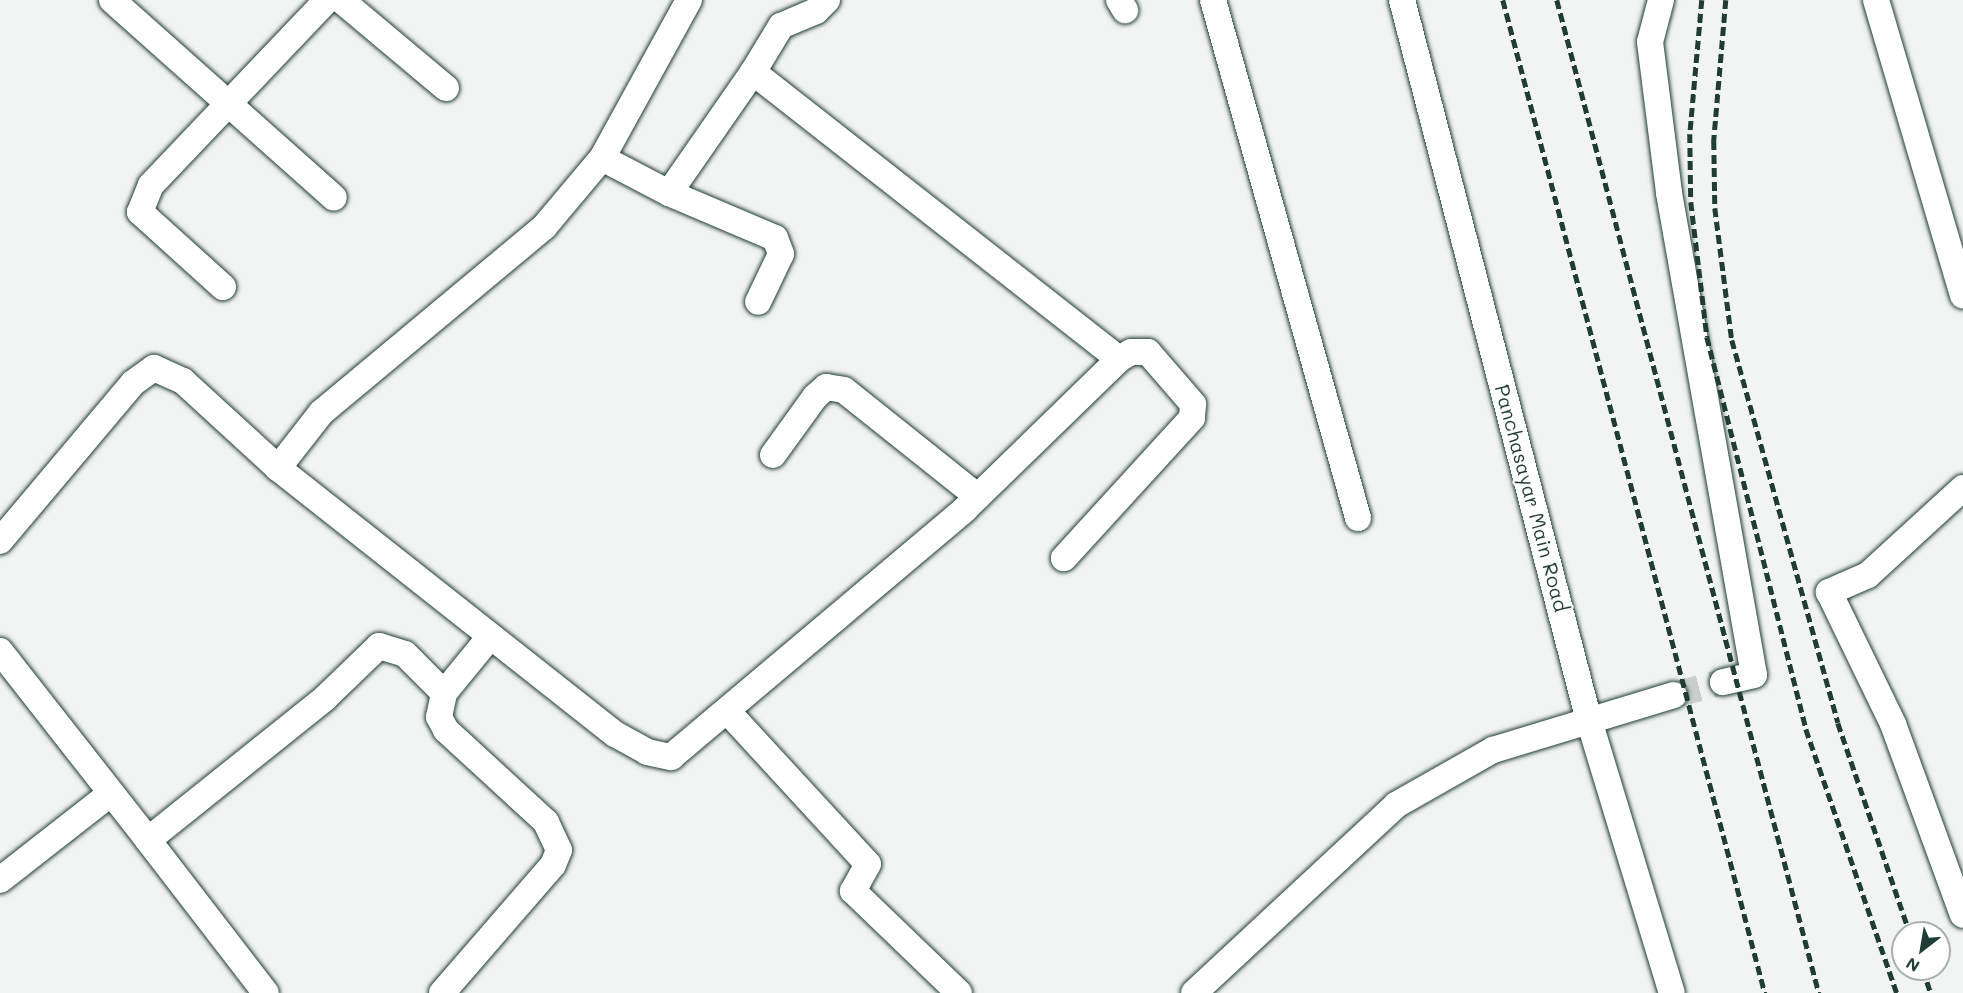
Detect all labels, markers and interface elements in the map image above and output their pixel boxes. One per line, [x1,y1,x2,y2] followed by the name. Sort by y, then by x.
[1490,382,1574,614] street label: Panchasayar Main Road
[1891,921,1951,981] north arrow
[1902,953,1923,977] text: N

